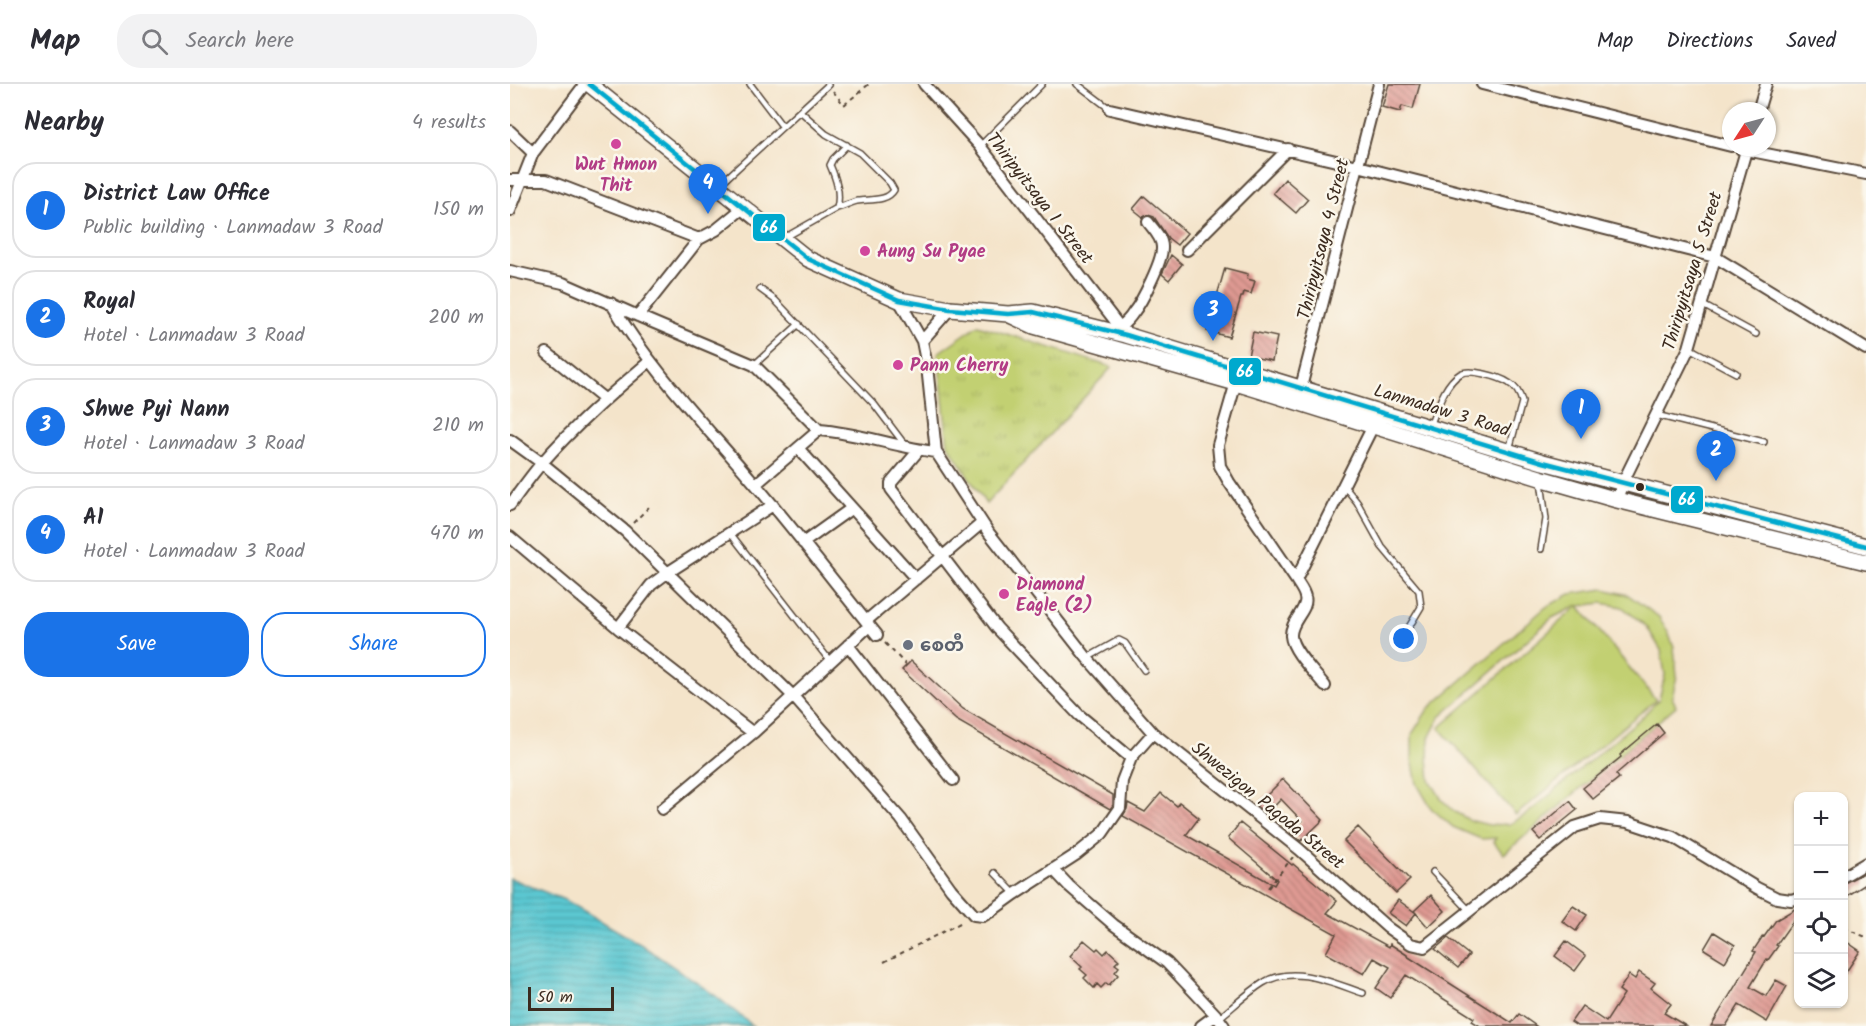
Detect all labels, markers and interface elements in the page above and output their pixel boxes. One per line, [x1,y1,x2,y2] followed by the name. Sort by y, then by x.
[117,14,537,68] search box
[30,19,81,64] text: Map
[186,24,294,59] text: Search here
[138,25,171,58] icon: search
[1597,25,1633,58] text: Map
[1666,25,1753,58] text: Directions
[1786,25,1836,58] text: Saved
[24,102,104,144] text: Nearby
[1722,102,1776,156] north arrow
[412,107,486,139] text: 4 results
[978,127,1100,272] street label: Thiripyitsaya 1 Street
[609,137,623,151] marker: Wut Hmon Thit
[575,151,657,201] place label: Wut Hmon Thit
[1290,155,1359,323] street label: Thiripyitsaya 4 Street
[688,164,728,214] pin: 4
[83,177,270,212] text: District Law Office
[1655,187,1732,354] street label: Thiripyitsaya 5 Street
[42,194,49,226] text: 1
[433,194,484,226] text: 150 m
[83,212,383,244] text: Public building · Lanmadaw 3 Road
[752,213,786,242] line badge: 66
[760,216,778,241] text: 66
[877,238,986,267] place label: Aung Su Pyae
[858,244,872,258] marker: Aung Su Pyae
[83,285,135,320] text: Royal
[1194,292,1232,341] pin: 3
[40,302,51,334] text: 2
[428,302,484,334] text: 200 m
[83,320,305,352] text: Hotel · Lanmadaw 3 Road
[910,352,1009,381] place label: Pann Cherry
[1228,357,1262,386] line badge: 66
[891,358,905,372] marker: Pann Cherry
[1236,360,1254,385] text: 66
[1370,377,1514,446] street label: Lanmadaw 3 Road
[1562,390,1600,439] pin: 1
[83,393,230,428] text: Shwe Pyi Nann
[40,410,51,442] text: 3
[432,410,484,442] text: 210 m
[83,428,305,460] text: Hotel · Lanmadaw 3 Road
[1696,432,1736,481] pin: 2
[1634,481,1646,493] unlabelled marker
[1670,485,1704,514] line badge: 66
[1678,488,1696,513] text: 66
[83,501,104,536] text: A1
[40,518,51,550] text: 4
[430,518,484,550] text: 470 m
[83,536,305,568] text: Hotel · Lanmadaw 3 Road
[1016,571,1093,621] place label: Diamond Eagle (2)
[997,587,1011,601] marker: Diamond Eagle (2)
[24,612,249,677] button: Save
[261,612,486,677] button: Share
[1389,624,1418,653] your location
[920,632,964,661] place label: စေတီ
[901,638,915,652] marker: စေတီ
[1184,735,1351,878] street label: Shwezigon Pagoda Street
[1794,792,1848,1008] map controls
[1794,792,1848,846] button: +
[1794,846,1848,900] button: −
[1794,900,1848,954] button: locate
[1794,954,1848,1008] button: layers
[528,984,614,1012] scale bar
[537,985,573,1010] text: 50 m

